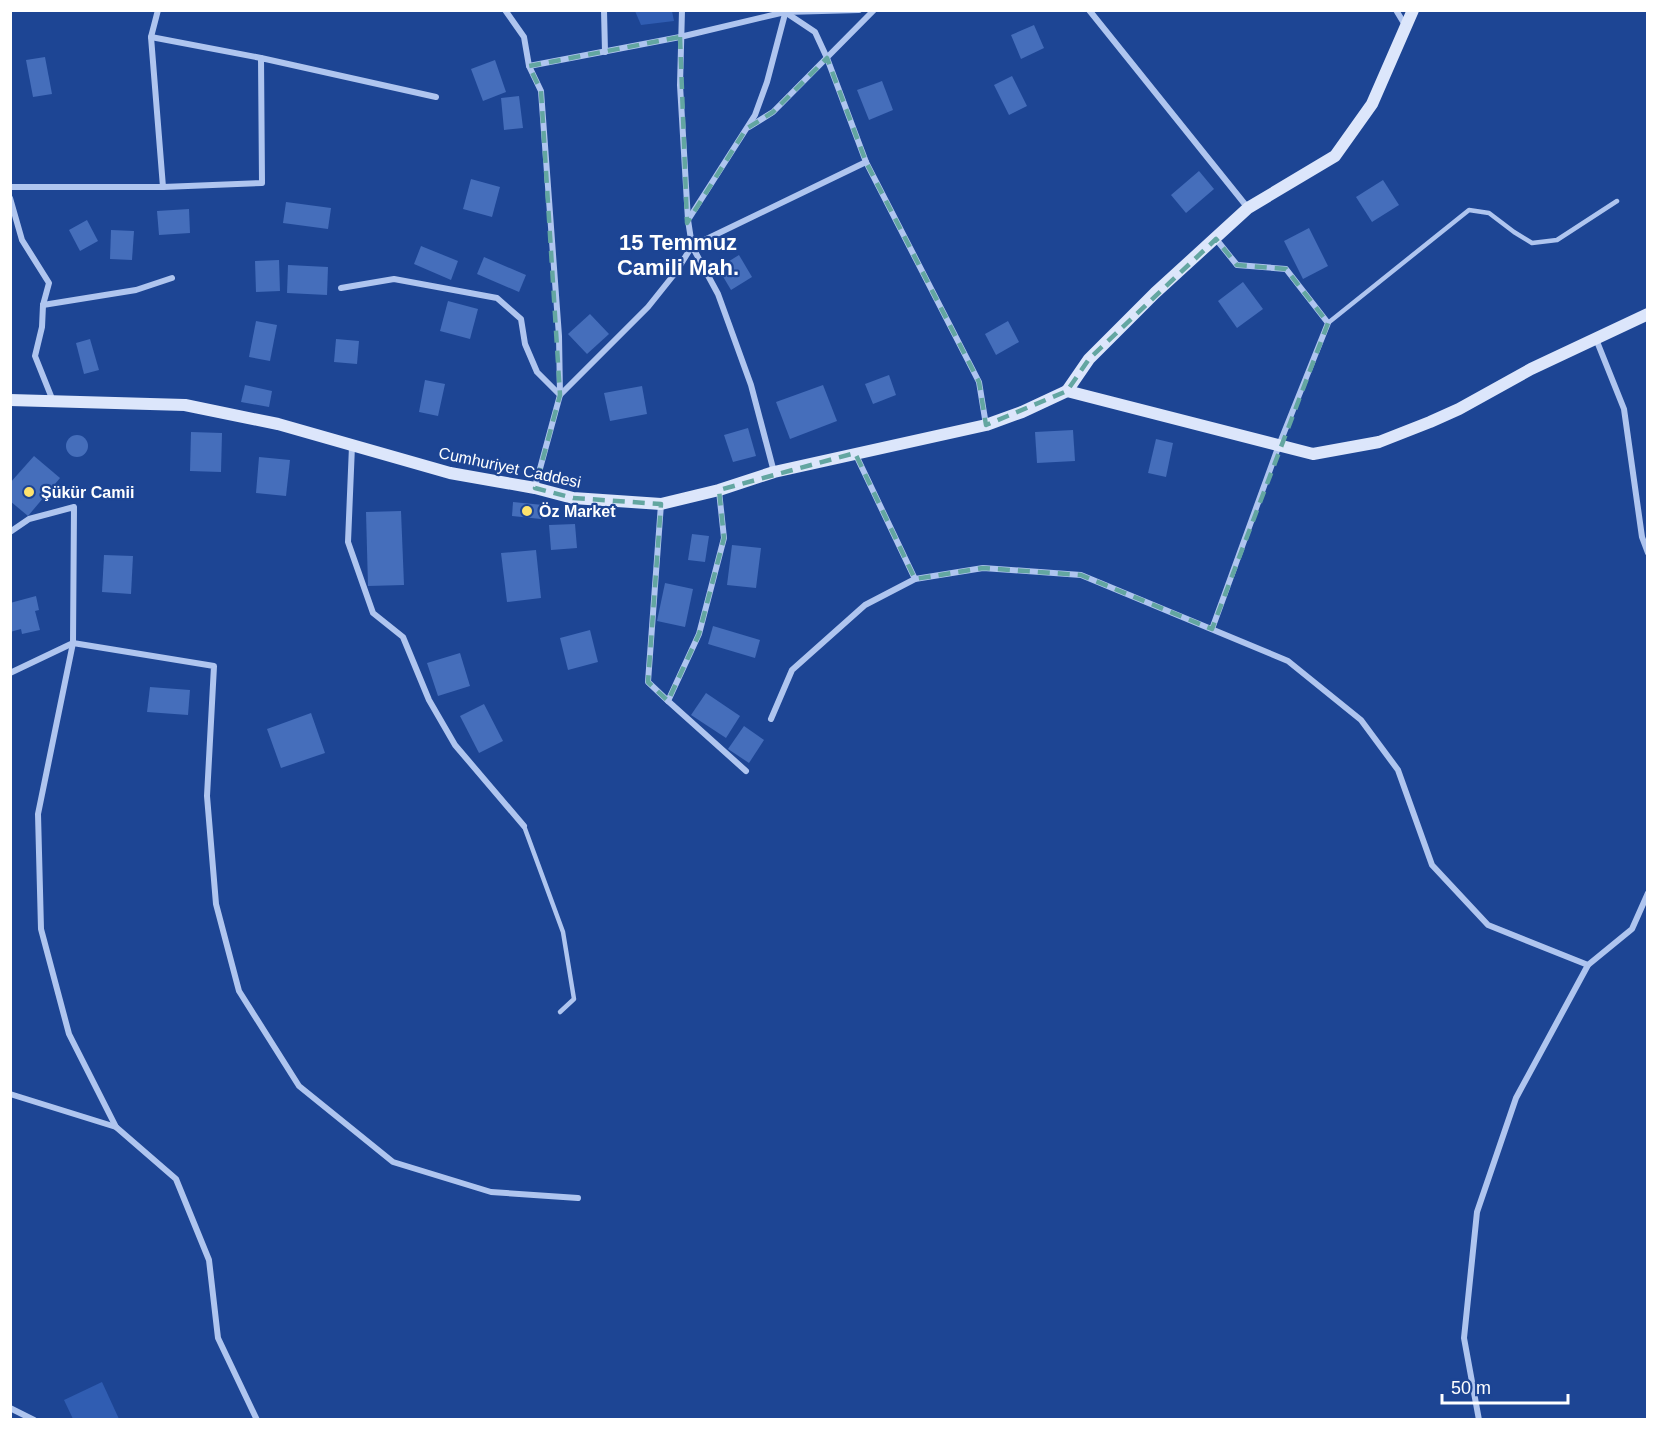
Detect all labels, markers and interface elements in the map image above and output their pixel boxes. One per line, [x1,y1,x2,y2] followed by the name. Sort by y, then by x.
[617,230,739,280] district label: 15 Temmuz Camili Mah.
[437,444,583,491] street label: Cumhuriyet Caddesi
[41,484,134,501] place label: Şükür Camii
[22,485,36,499] marker: Şükür Camii
[539,502,616,520] place label: Öz Market
[520,504,534,518] marker: Öz Market
[1442,1367,1568,1405] scale bar
[1451,1378,1491,1398] text: 50 m

